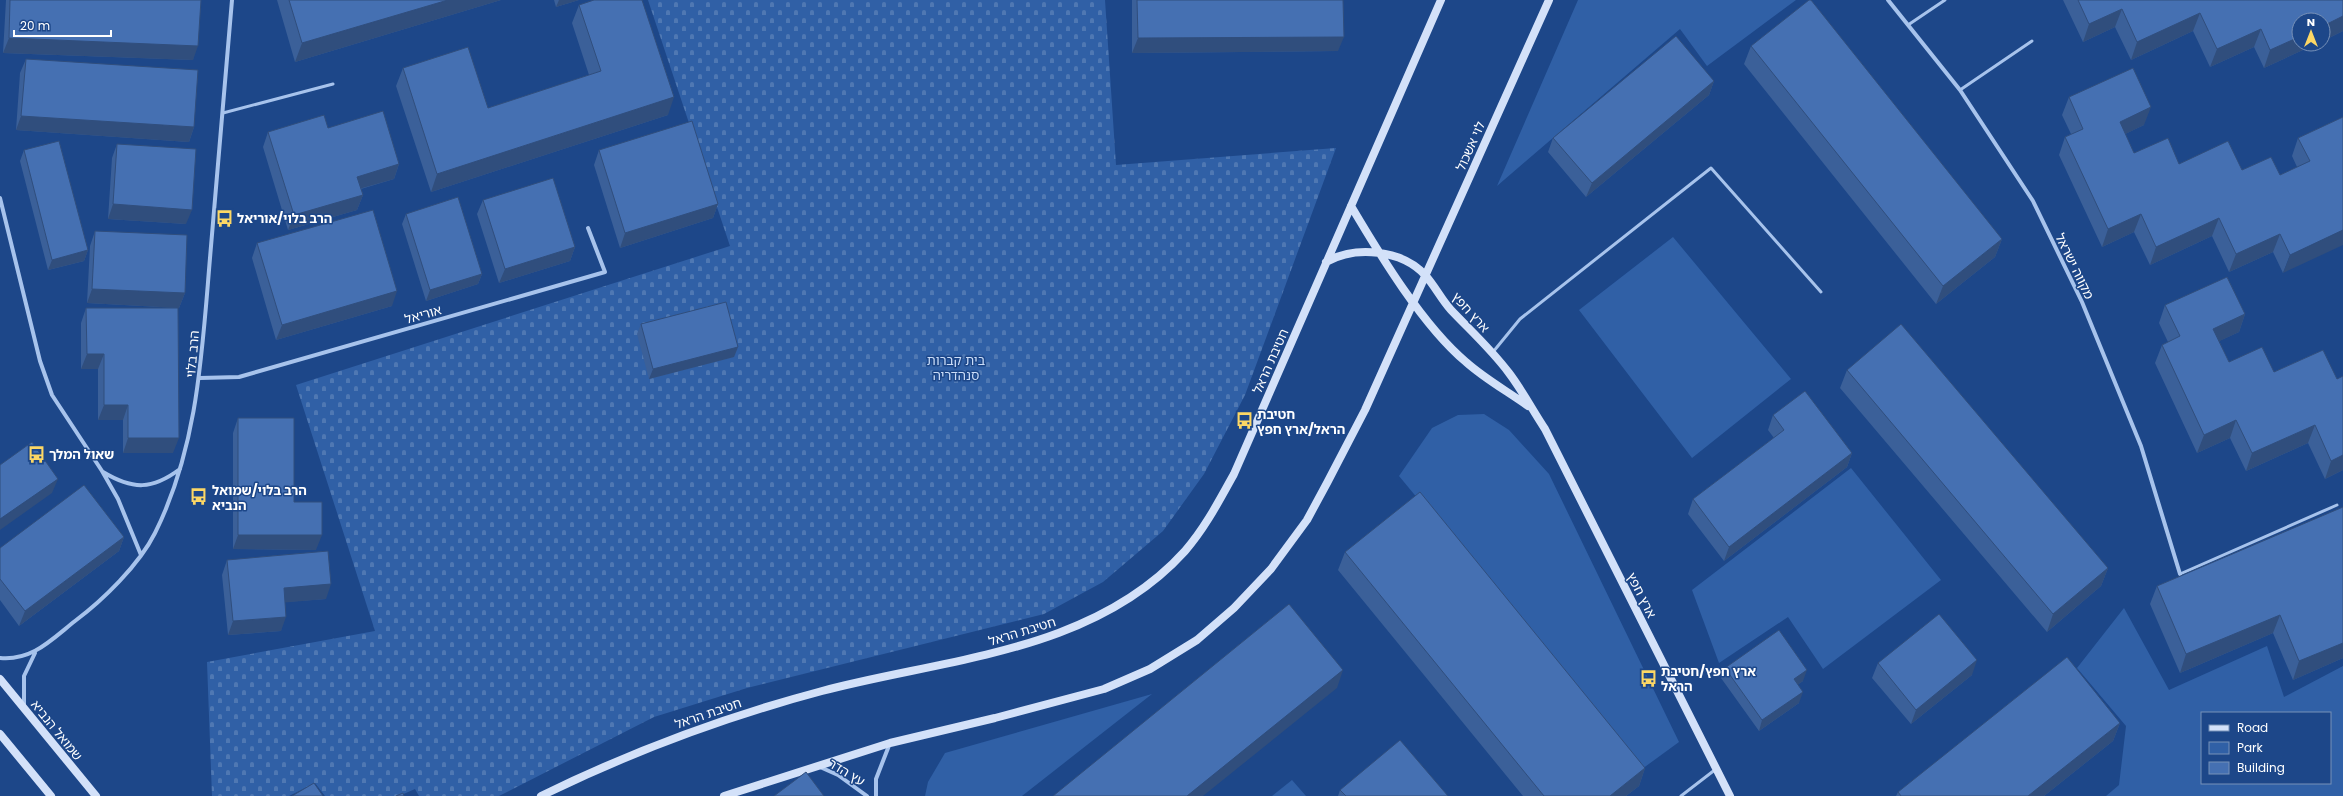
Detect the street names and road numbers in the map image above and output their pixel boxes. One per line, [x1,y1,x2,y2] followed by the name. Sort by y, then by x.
[1451,118,1490,174] street label: לוי אשכול
[2050,230,2099,303] street label: מקווה ישראל
[1447,288,1494,337] street label: ארץ חפץ
[402,300,444,329] street label: אוריאל
[1248,326,1293,397] street label: חטיבת הראל
[181,330,204,378] street label: הרב בלוי
[1622,569,1661,621] street label: ארץ חפץ
[986,612,1058,651] street label: חטיבת הראל
[672,693,744,734] street label: חטיבת הראל
[26,696,87,765] street label: שמואל הנביא
[825,754,869,791] street label: עץ הדר

